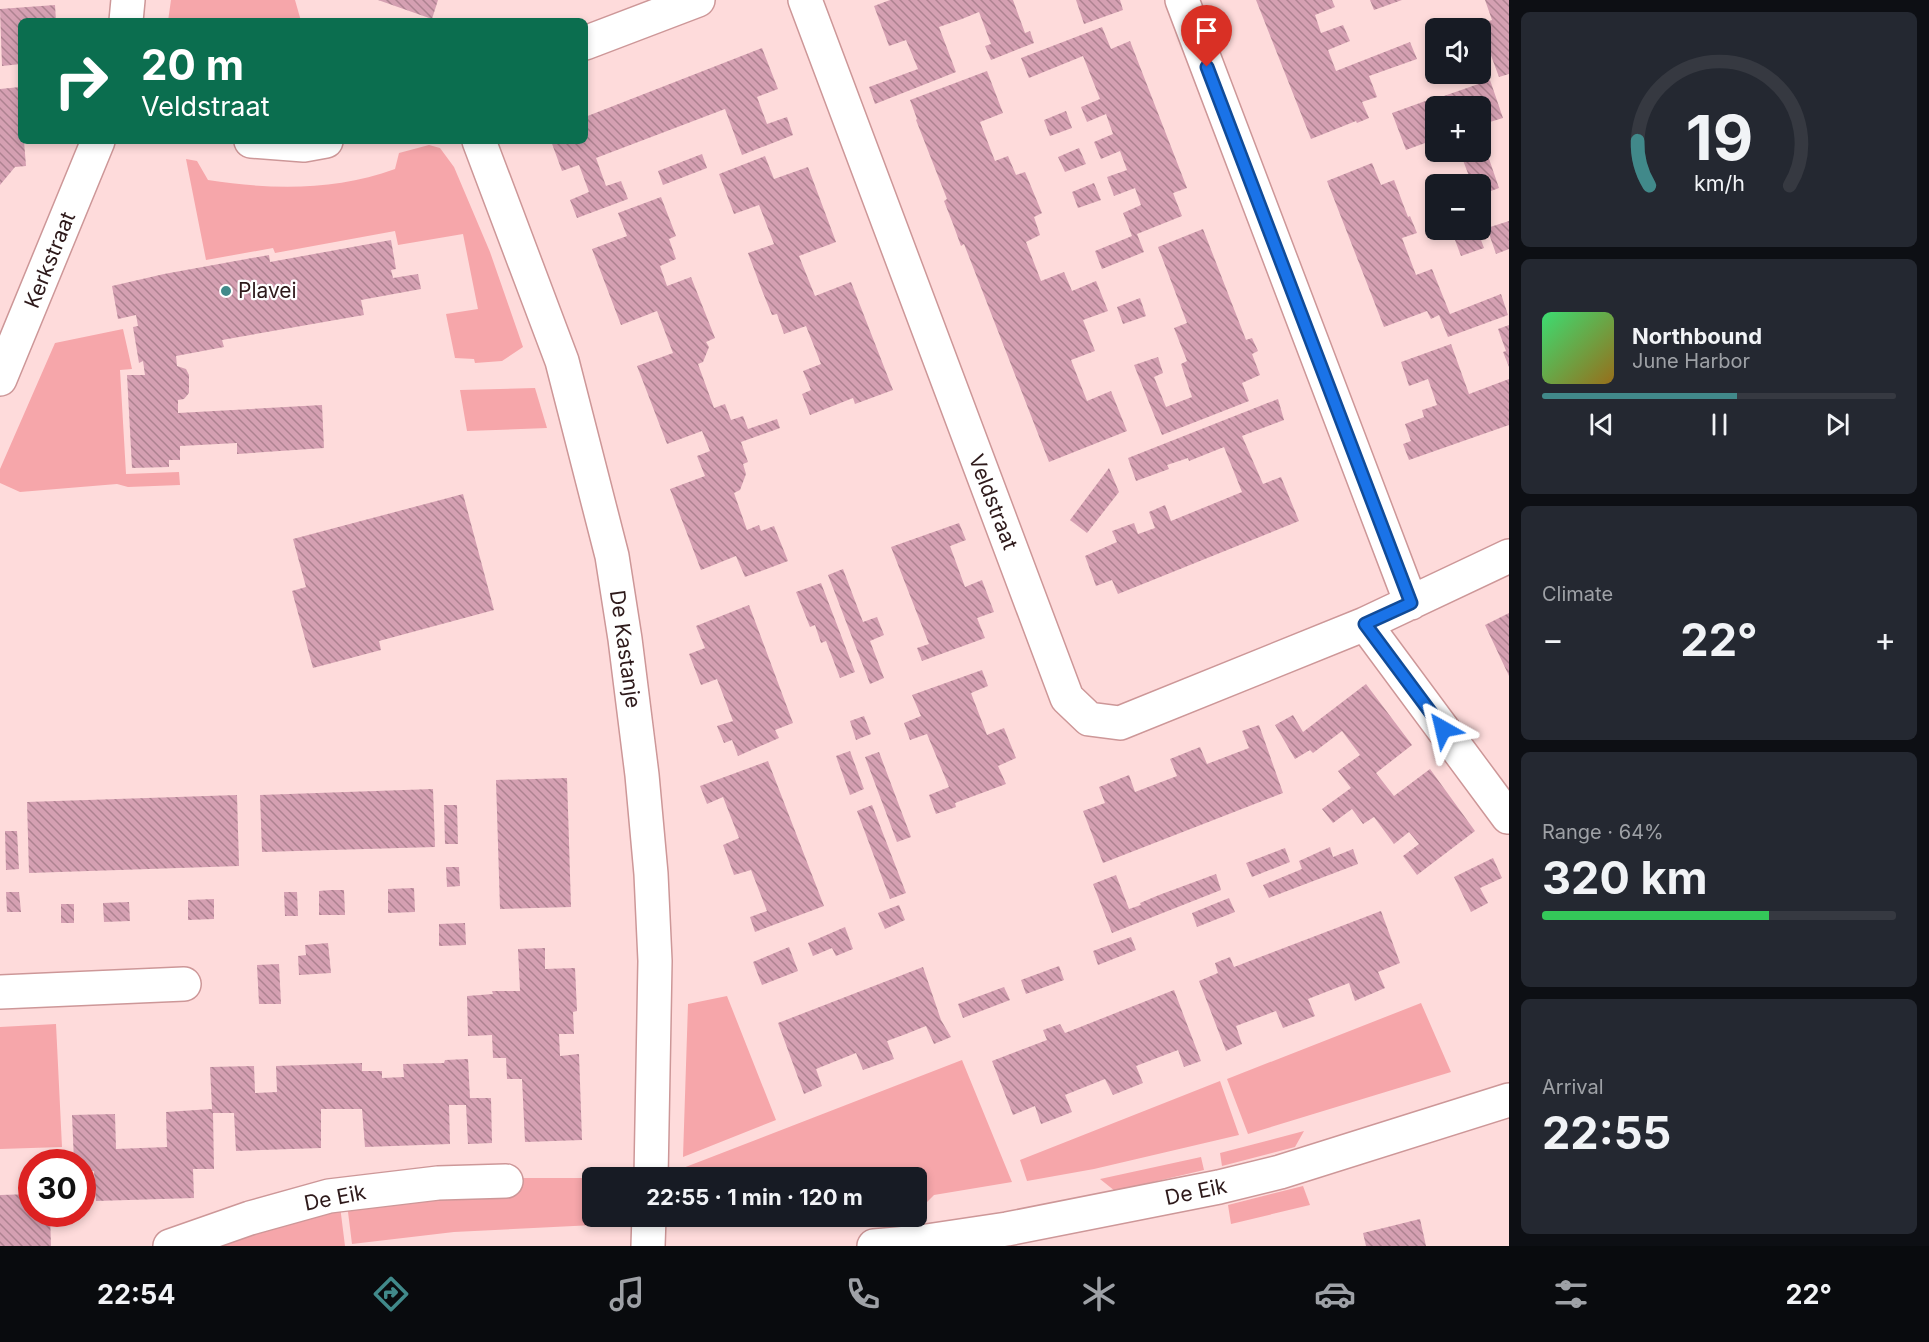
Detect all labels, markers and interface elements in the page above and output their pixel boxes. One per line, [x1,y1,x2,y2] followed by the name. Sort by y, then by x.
[1181,5,1232,67] pin
[1190,14,1223,47] icon: arrive
[1425,18,1491,240] map controls
[1425,18,1491,84] button: sound
[141,39,244,90] text: 20 m
[42,42,120,120] icon: right
[141,90,269,123] text: Veldstraat
[1425,96,1491,162] button: +
[1685,101,1753,176] text: 19
[1694,171,1744,197] text: km/h
[1425,174,1491,240] button: −
[19,208,80,312] street label: Kerkstraat
[238,278,297,303] place label: Plavei
[219,284,233,298] marker: Plavei
[1632,323,1762,349] text: Northbound
[1632,349,1750,373] text: June Harbor
[1585,408,1618,441] icon: previous
[1703,408,1736,441] icon: pause
[1821,408,1854,441] icon: next
[964,451,1023,553] street label: Veldstraat
[1542,582,1613,606] text: Climate
[605,588,646,709] street label: De Kastanje
[1680,612,1758,667] text: 22°
[1542,619,1564,659] text: −
[1874,619,1896,659] text: +
[1411,697,1475,761] position arrow
[1542,820,1664,844] text: Range · 64%
[1542,850,1708,905] text: 320 km
[1542,1075,1604,1099] text: Arrival
[1542,1105,1671,1160] text: 22:55
[18,1149,96,1227] speed limit sign: 30
[1163,1173,1230,1210] street label: De Eik
[302,1179,368,1216] street label: De Eik
[646,1184,863,1210] text: 22:55 · 1 min · 120 m
[370,1273,412,1315] icon: directions
[606,1273,648,1315] icon: music
[842,1273,884,1315] icon: phone
[1078,1273,1120,1315] icon: climate
[1314,1273,1356,1315] icon: car
[1550,1273,1592,1315] icon: filters
[97,1278,176,1311] text: 22:54
[1786,1278,1832,1311] text: 22°

